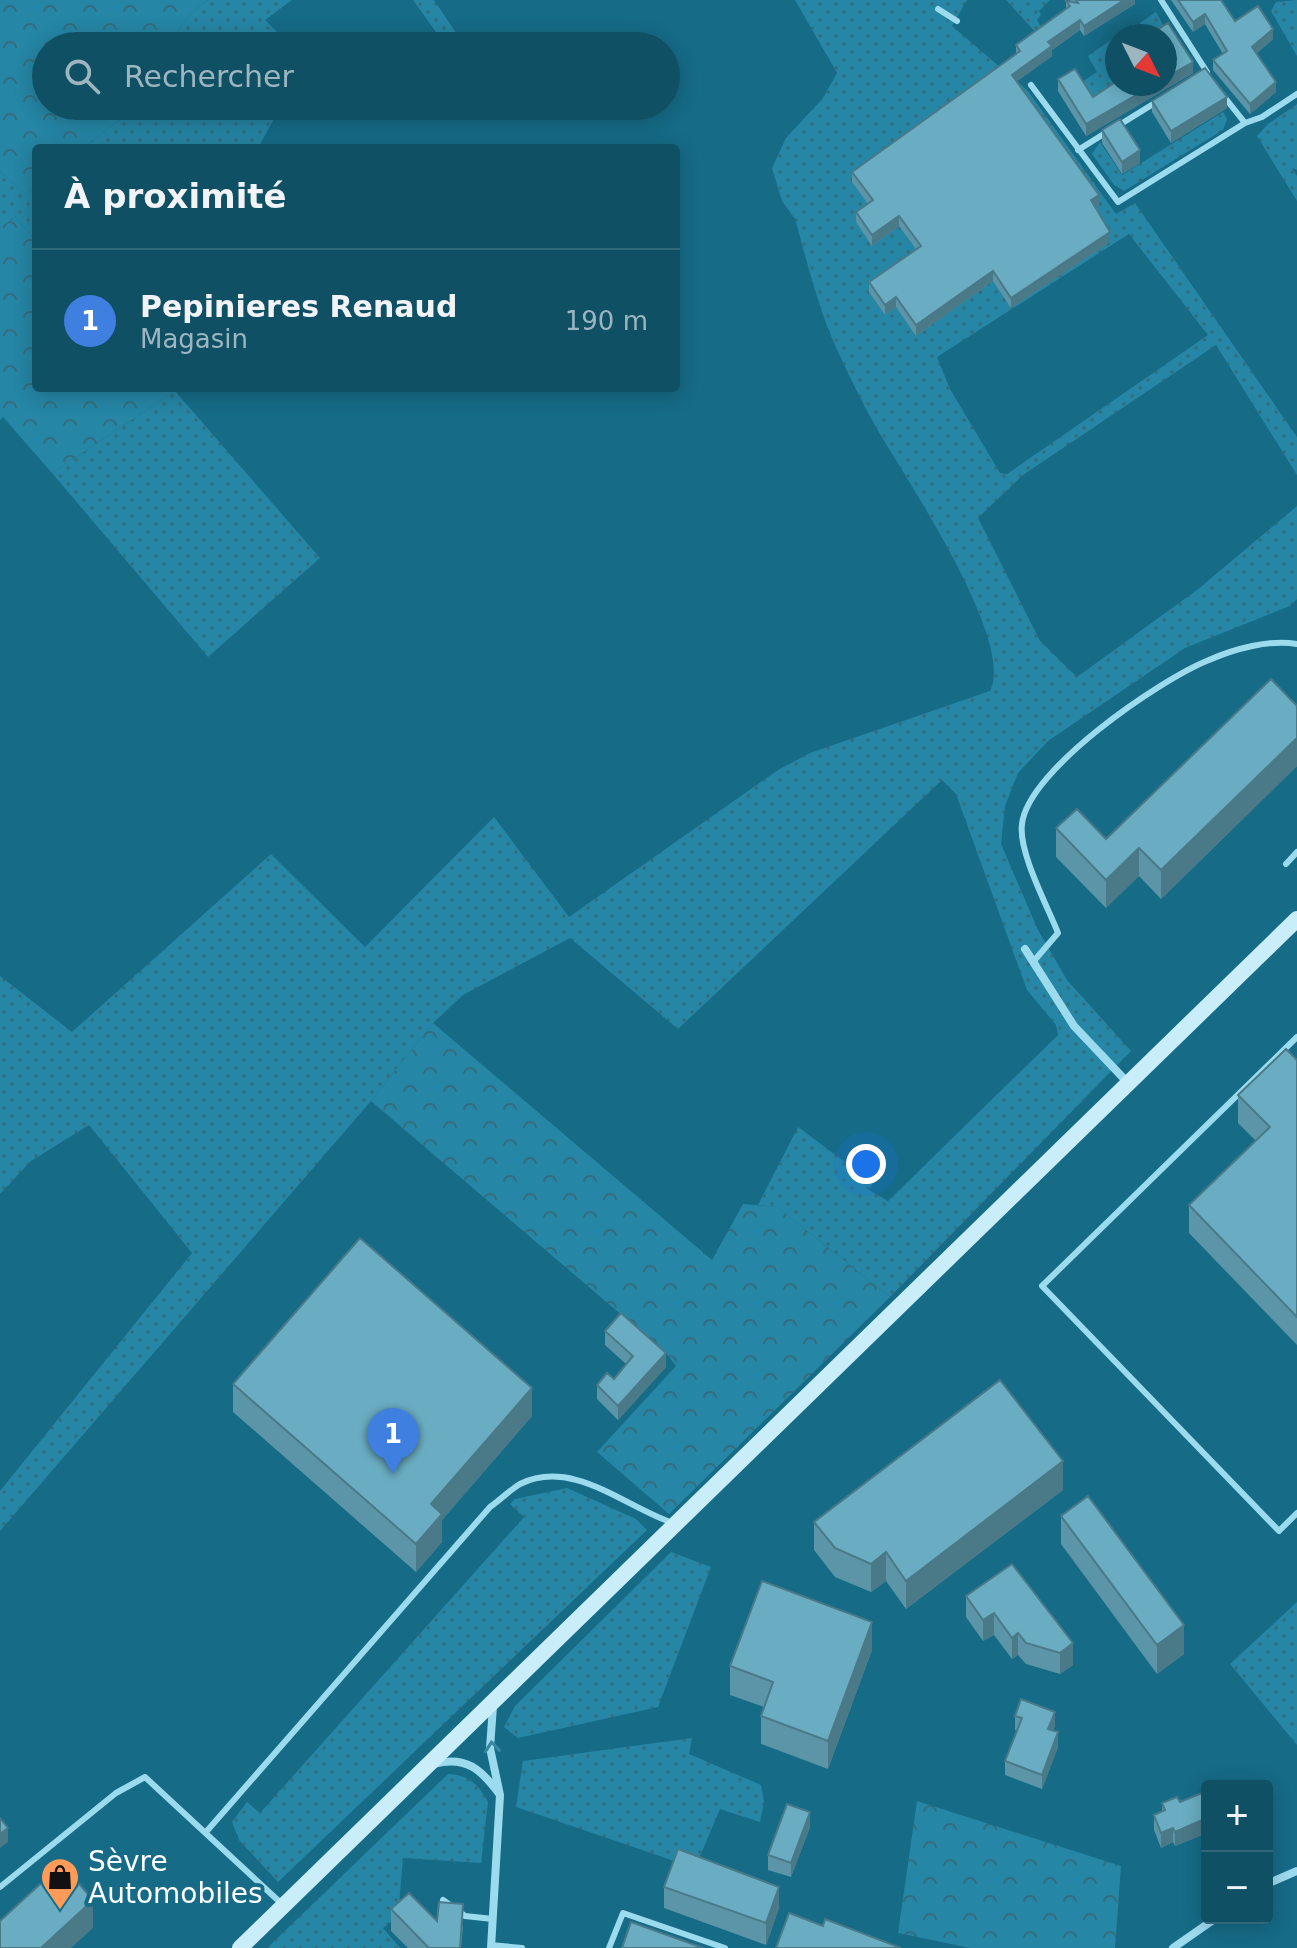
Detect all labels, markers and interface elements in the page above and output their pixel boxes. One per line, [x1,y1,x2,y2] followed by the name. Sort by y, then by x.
[1105,24,1177,96] north arrow
[32,32,680,120] search box
[60,54,104,98] icon: search
[124,59,294,94] text: Rechercher
[64,176,287,216] text: À proximité
[140,289,457,324] text: Pepinieres Renaud
[81,306,99,336] text: 1
[565,306,648,336] text: 190 m
[140,324,248,354] text: Magasin
[846,1144,886,1184] your location
[367,1408,419,1474] pin: 1
[483,1740,500,1753] one-way arrow
[1201,1780,1273,1924] map controls
[1201,1780,1273,1852] button: +
[88,1845,263,1910] place label: Sèvre Automobiles
[1201,1852,1273,1924] button: −
[39,1856,81,1911] shop icon: Sèvre Automobiles

